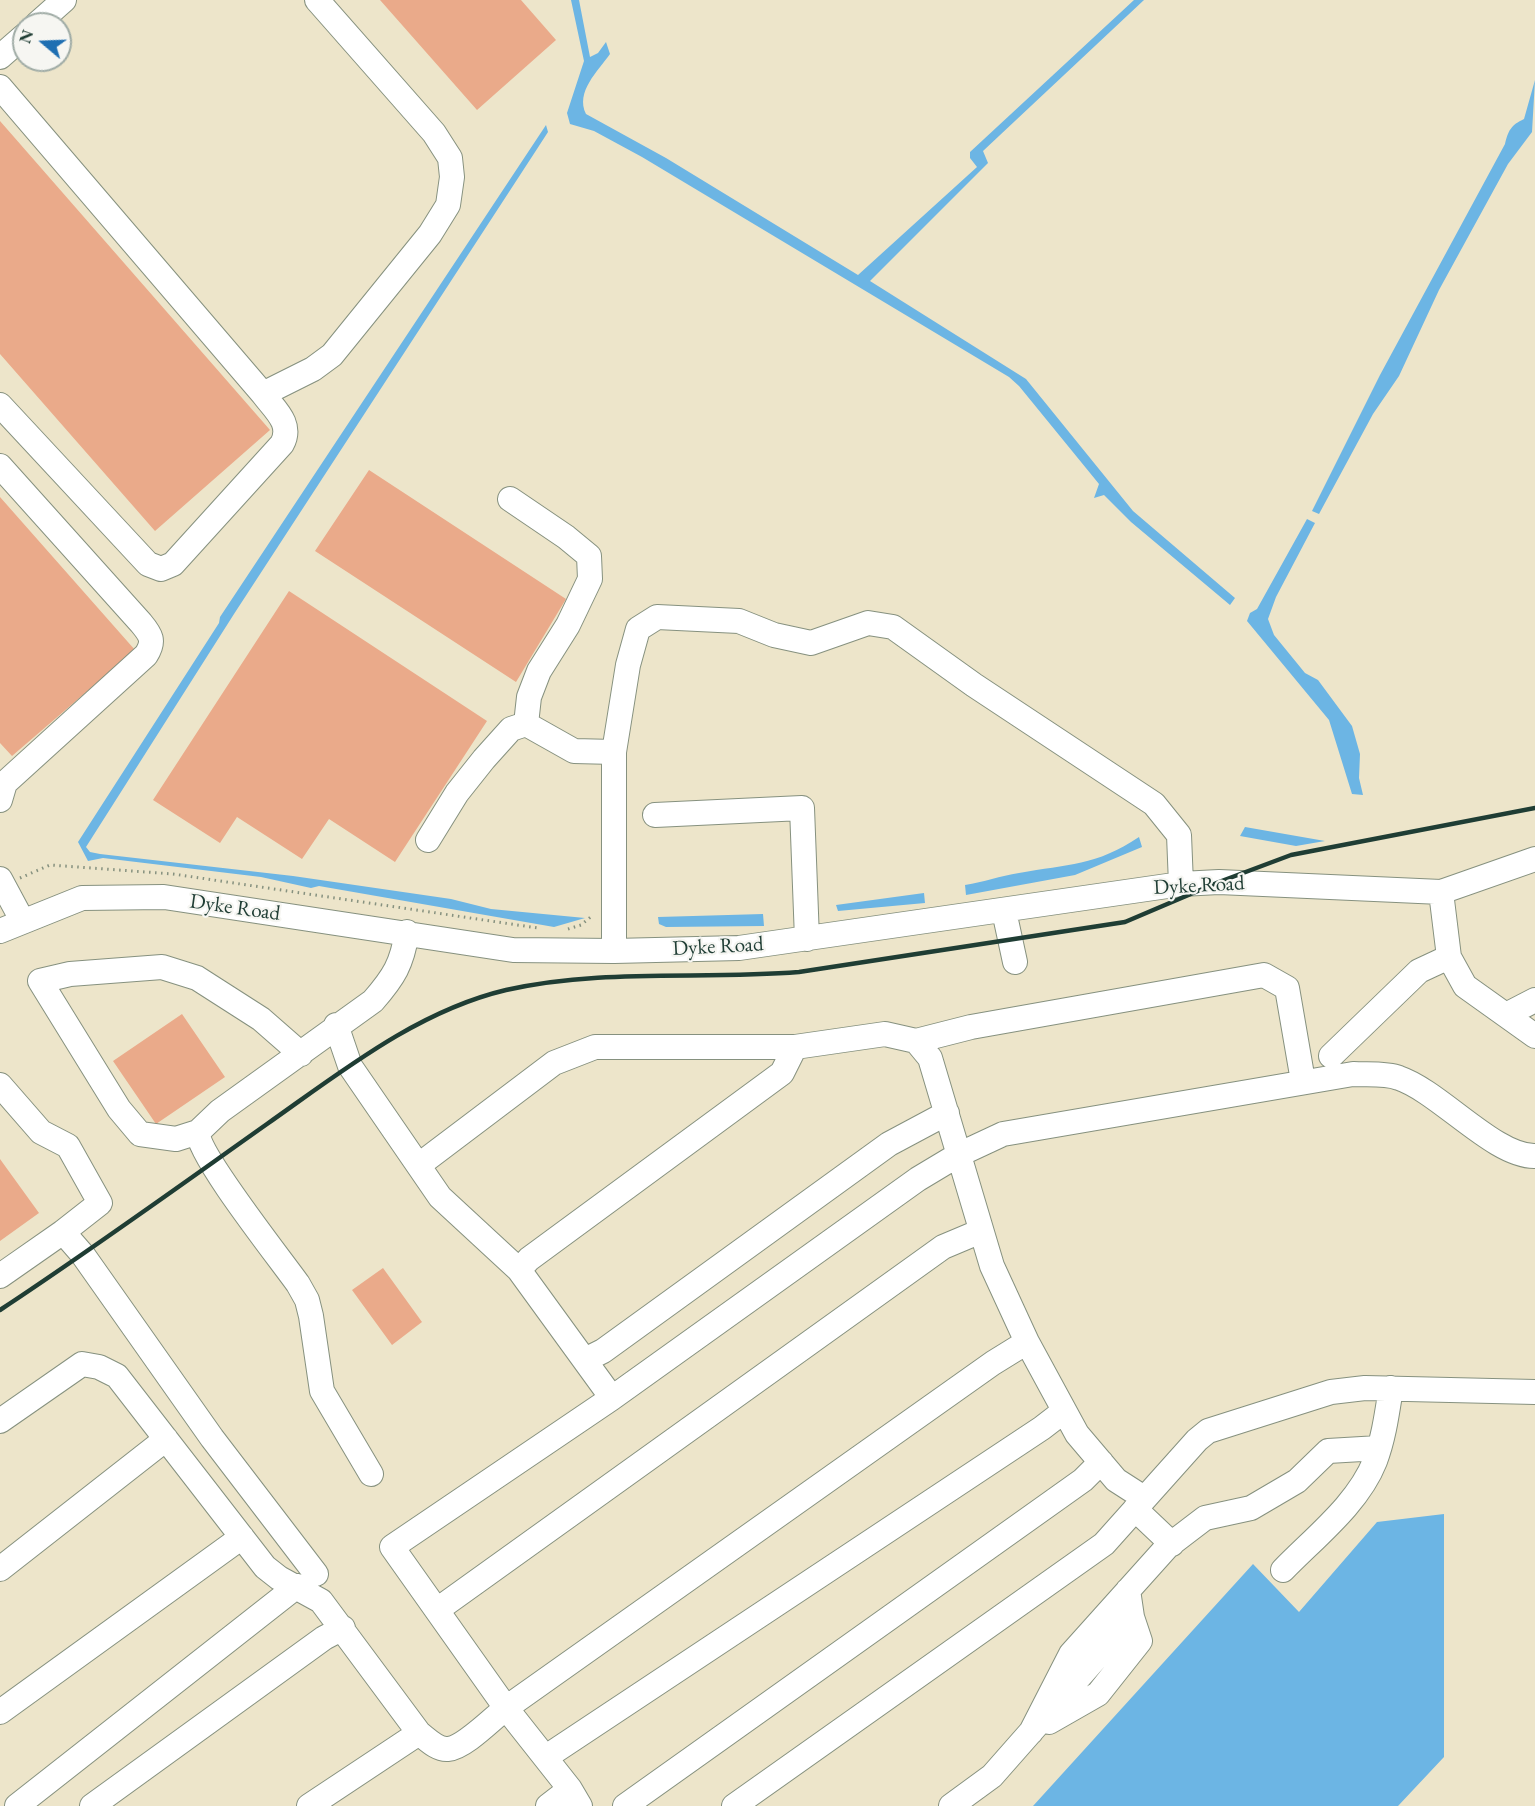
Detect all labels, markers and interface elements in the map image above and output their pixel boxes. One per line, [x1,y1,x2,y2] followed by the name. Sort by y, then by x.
[12,12,72,72] north arrow
[14,27,38,46] text: N
[1153,871,1245,901] street label: Dyke Road
[188,889,282,927] street label: Dyke Road
[672,932,764,962] street label: Dyke Road

